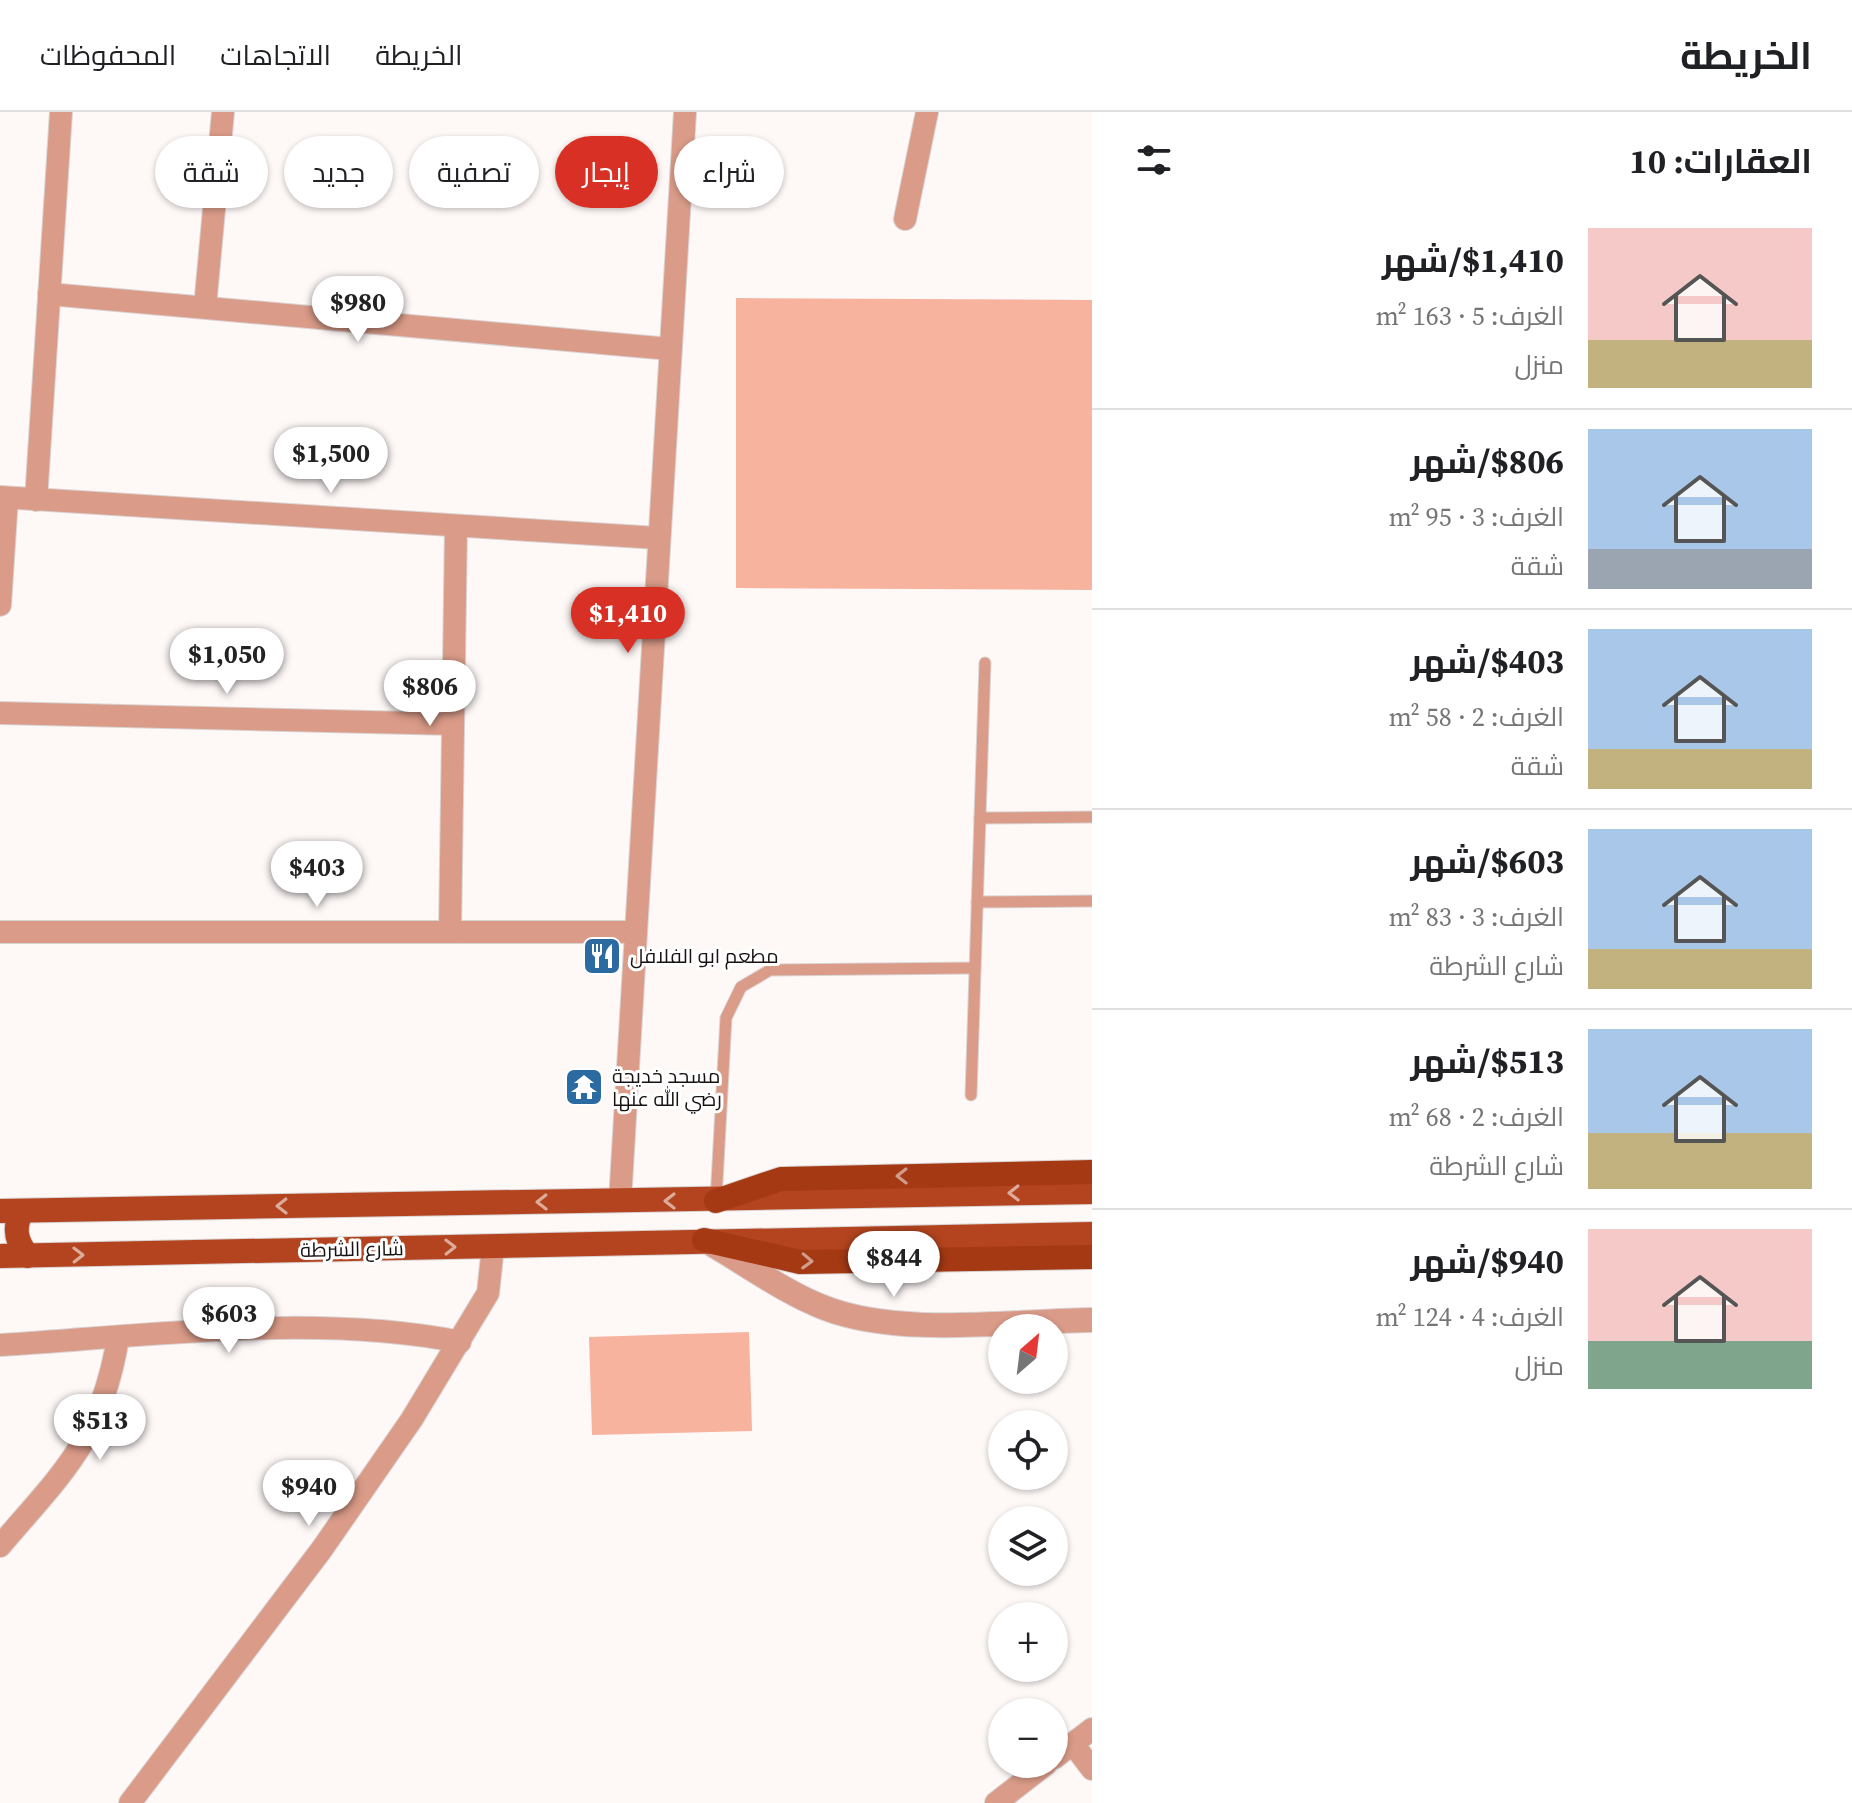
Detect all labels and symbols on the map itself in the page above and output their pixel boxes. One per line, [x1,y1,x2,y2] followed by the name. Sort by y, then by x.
[311,276,405,344] pin: $980
[266,427,396,495] pin: $1,500
[563,587,693,655] pin: $1,410
[162,628,292,696] pin: $1,050
[383,660,477,728] pin: $806
[270,841,364,909] pin: $403
[581,935,623,977] restaurant icon: مطعم ابو الفلافل
[630,942,779,970] place label: مطعم ابو الفلافل
[612,1062,722,1114] place label: مسجد خديجة رضي الله عنها
[563,1066,605,1108] temple icon: مسجد خديجة رضي الله عنها
[895,1167,908,1185] one-way arrow
[1007,1185,1020,1202] one-way arrow
[663,1192,676,1210] one-way arrow
[535,1193,548,1211] one-way arrow
[275,1198,288,1215] one-way arrow
[847,1231,941,1299] pin: $844
[300,1234,404,1264] street label: شارع الشرطة
[444,1239,457,1256] one-way arrow
[72,1246,85,1264] one-way arrow
[802,1253,814,1270] one-way arrow
[182,1287,276,1355] pin: $603
[988,1314,1068,1394] north arrow
[53,1394,147,1462] pin: $513
[262,1460,356,1528] pin: $940

